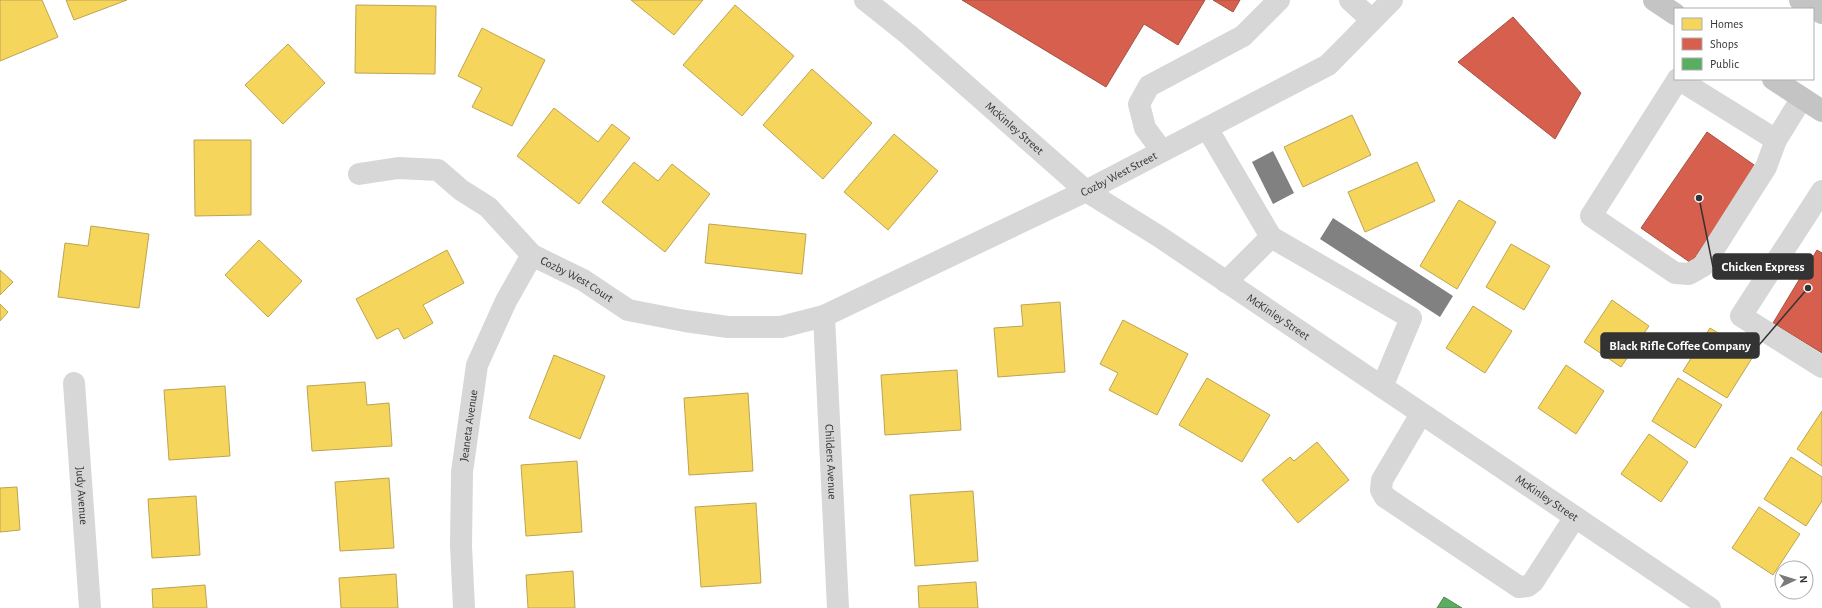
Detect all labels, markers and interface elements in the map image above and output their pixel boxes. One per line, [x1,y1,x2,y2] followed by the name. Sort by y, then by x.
[1674,8,1814,80] legend
[1710,18,1743,30] text: Homes
[1710,38,1738,50] text: Shops
[1710,58,1739,70] text: Public
[983,99,1046,157] street label: McKinley Street
[1079,149,1159,199] street label: Cozby West Street
[539,254,616,304] street label: Cozby West Court
[1713,254,1813,279] callout: Chicken Express
[1721,261,1805,274] text: Chicken Express
[1245,291,1312,342] street label: McKinley Street
[1601,333,1759,358] callout: Black Rifle Coffee Company
[1609,340,1751,353] text: Black Rifle Coffee Company
[458,389,479,462] street label: Jeaneta Avenue
[823,424,839,500] street label: Childers Avenue
[74,466,90,525] street label: Judy Avenue
[1513,473,1581,523] street label: McKinley Street
[1774,560,1814,600] north arrow
[1798,575,1809,584] text: N

